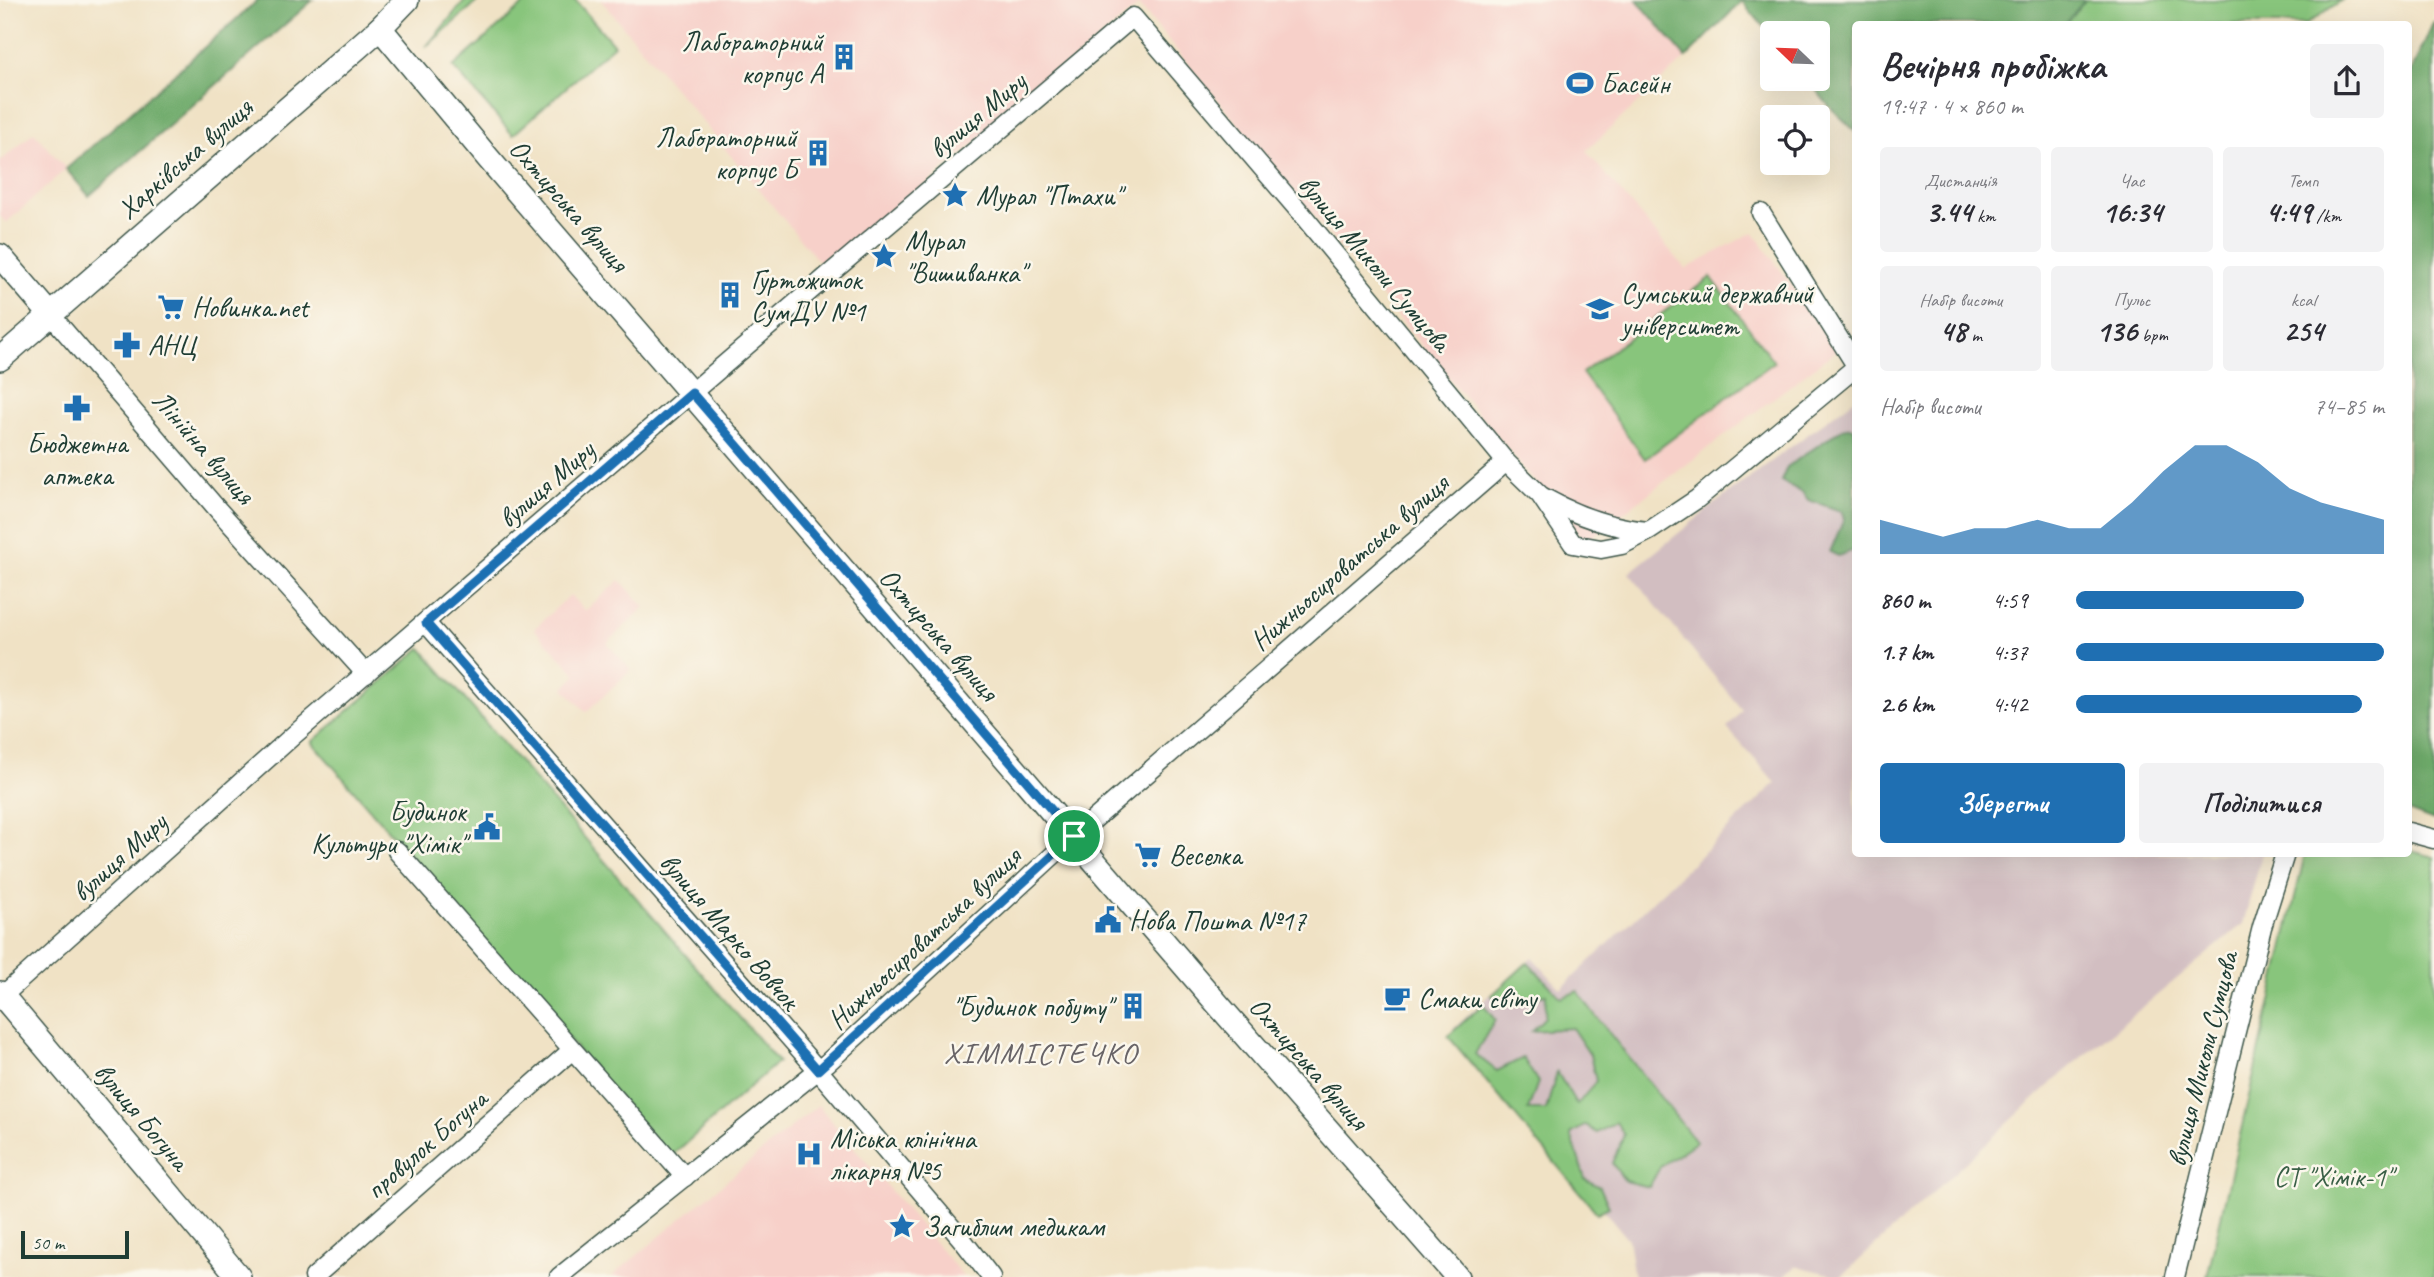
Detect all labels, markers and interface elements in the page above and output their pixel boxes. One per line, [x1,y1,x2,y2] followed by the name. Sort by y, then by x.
[1760,21,1830,91] north arrow
[1760,21,1830,175] map controls
[682,24,825,91] place label: Лабораторний корпус А
[829,42,859,72] building icon: Лабораторний корпус А
[1880,42,2105,89] text: Вечірня пробіжка
[2310,44,2384,118] button: share
[921,63,1035,166] street label: вулиця Миру
[1601,66,1671,101] place label: Басейн
[1565,68,1595,98] sports icon: Басейн
[110,89,260,226] street label: Харківська вулиця
[1880,92,2023,121] text: 19:47 · 4 × 860 m
[1760,105,1830,175] button: locate
[656,120,802,187] place label: Лабораторний корпус Б
[502,131,638,280] street label: Охтирська вулиця
[803,138,833,168] building icon: Лабораторний корпус Б
[1291,168,1461,360] street label: вулиця Миколи Сумцова
[1924,169,1997,193] text: Дистанція
[2119,169,2145,193] text: Час
[2288,169,2319,193] text: Темп
[976,178,1126,213] place label: Мурал "Птахи"
[940,180,970,210] place icon: Мурал "Птахи"
[1926,193,1972,231] text: 3.44
[2102,193,2162,231] text: 16:34
[2266,193,2312,231] text: 4:49
[1972,204,1995,228] text: km
[2312,204,2341,228] text: /km
[905,223,1031,290] place label: Мурал "Вишиванка"
[869,241,899,271] place icon: Мурал "Вишиванка"
[751,262,867,329] place label: Гуртожиток СумДУ №1
[1619,276,1814,343] place label: Сумський державний університет
[715,280,745,310] building icon: Гуртожиток СумДУ №1
[1919,288,2002,312] text: Набір висоти
[2114,288,2150,312] text: Пульс
[2291,288,2316,312] text: kcal
[192,290,311,325] place label: Новинка.net
[156,292,186,322] supermarket icon: Новинка.net
[1585,294,1615,324] school or university icon: Сумський державний університет
[1940,312,1967,350] text: 48
[2096,312,2137,350] text: 136
[2283,312,2323,350] text: 254
[1967,323,1982,347] text: m
[2137,323,2168,347] text: bpm
[148,328,199,363] place label: АНЦ
[112,330,142,360] pharmacy icon: АНЦ
[145,383,264,512] street label: Лінійна вулиця
[1880,392,1980,421] text: Набір висоти
[2314,392,2384,421] text: 74–85 m
[62,393,92,423] pharmacy icon: Бюджетна аптека
[27,426,130,493] place label: Бюджетна аптека
[491,431,603,535] street label: вулиця Миру
[1242,465,1457,658] street label: Нижньосироватська вулиця
[872,560,1008,709] street label: Охтирська вулиця
[1880,586,1930,615] text: 860 m
[1992,586,2028,615] text: 4:59
[1880,638,1933,667] text: 1.7 km
[1992,638,2028,667] text: 4:37
[1880,690,1934,719] text: 2.6 km
[1992,690,2028,719] text: 4:42
[1880,763,2125,843] button: Зберегти
[2139,763,2384,843] button: Поділитися
[311,794,471,861] place label: Будинок Культури "Хімік"
[64,803,176,909] street label: вулиця Миру
[1044,806,1104,866] pin
[472,812,502,842] public building icon: Будинок Культури "Хімік"
[1055,817,1093,855] icon: arrive
[820,838,1030,1037] street label: Нижньосироватська вулиця
[1169,838,1244,873] place label: Веселка
[1133,840,1163,870] supermarket icon: Веселка
[652,845,810,1019] street label: вулиця Марко Вовчок
[1129,903,1307,938] place label: Нова Пошта №17
[1093,905,1123,935] public building icon: Нова Пошта №17
[2158,946,2246,1170] street label: вулиця Миколи Сумцова
[1418,981,1539,1016] place label: Смаки світу
[1382,983,1412,1013] cafe icon: Смаки світу
[952,989,1117,1024] place label: "Будинок побуту"
[1242,989,1378,1138] street label: Охтирська вулиця
[1118,991,1148,1021] building icon: "Будинок побуту"
[944,1034,1139,1072] district label: ХІММІСТЕЧКО
[87,1055,199,1179] street label: вулиця Богуна
[358,1080,496,1206] street label: провулок Богуна
[830,1121,978,1188] place label: Міська клінічна лікарня №5
[794,1139,824,1169] hospital icon: Міська клінічна лікарня №5
[2274,1159,2398,1194] park label: СТ "Хімік-1"
[923,1209,1106,1244] place label: Загиблим медикам
[887,1211,917,1241] place icon: Загиблим медикам
[21,1228,130,1260] scale bar
[32,1231,64,1255] text: 50 m

